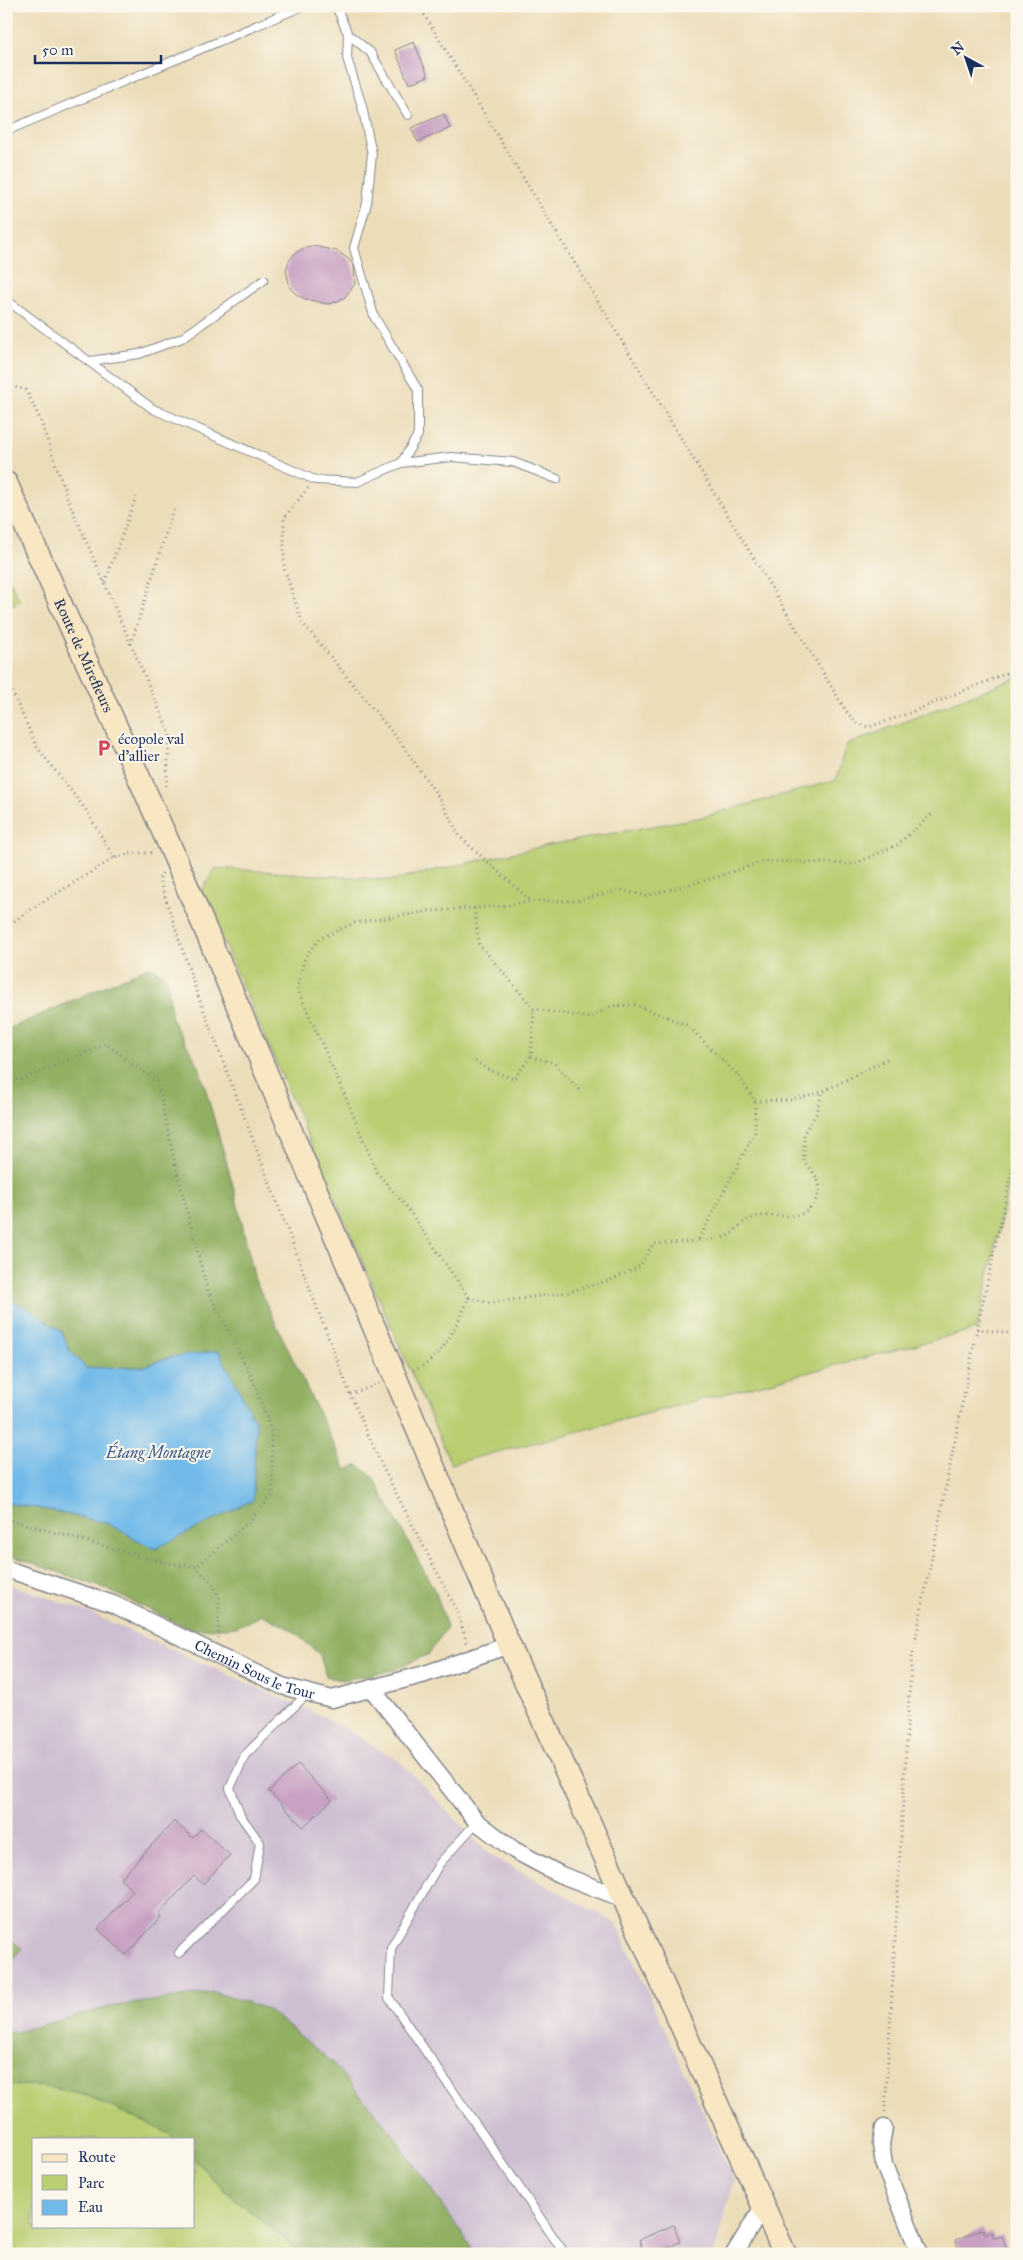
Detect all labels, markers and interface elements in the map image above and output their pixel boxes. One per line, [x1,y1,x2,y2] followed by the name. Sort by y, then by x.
[35,32,161,64] scale bar
[940,32,990,82] north arrow
[948,38,968,59] text: N
[42,41,74,59] text: 50 m
[50,595,117,715] street label: Route de Mirefleurs
[118,730,185,765] place label: écopole val d'allier
[94,738,114,758] parking icon: écopole val d'allier
[105,1441,211,1462] water label: Étang Montagne
[191,1636,317,1703] street label: Chemin Sous le Tour
[32,2138,195,2228] legend
[78,2148,116,2166] text: Route
[78,2174,105,2192] text: Parc
[78,2198,103,2216] text: Eau

